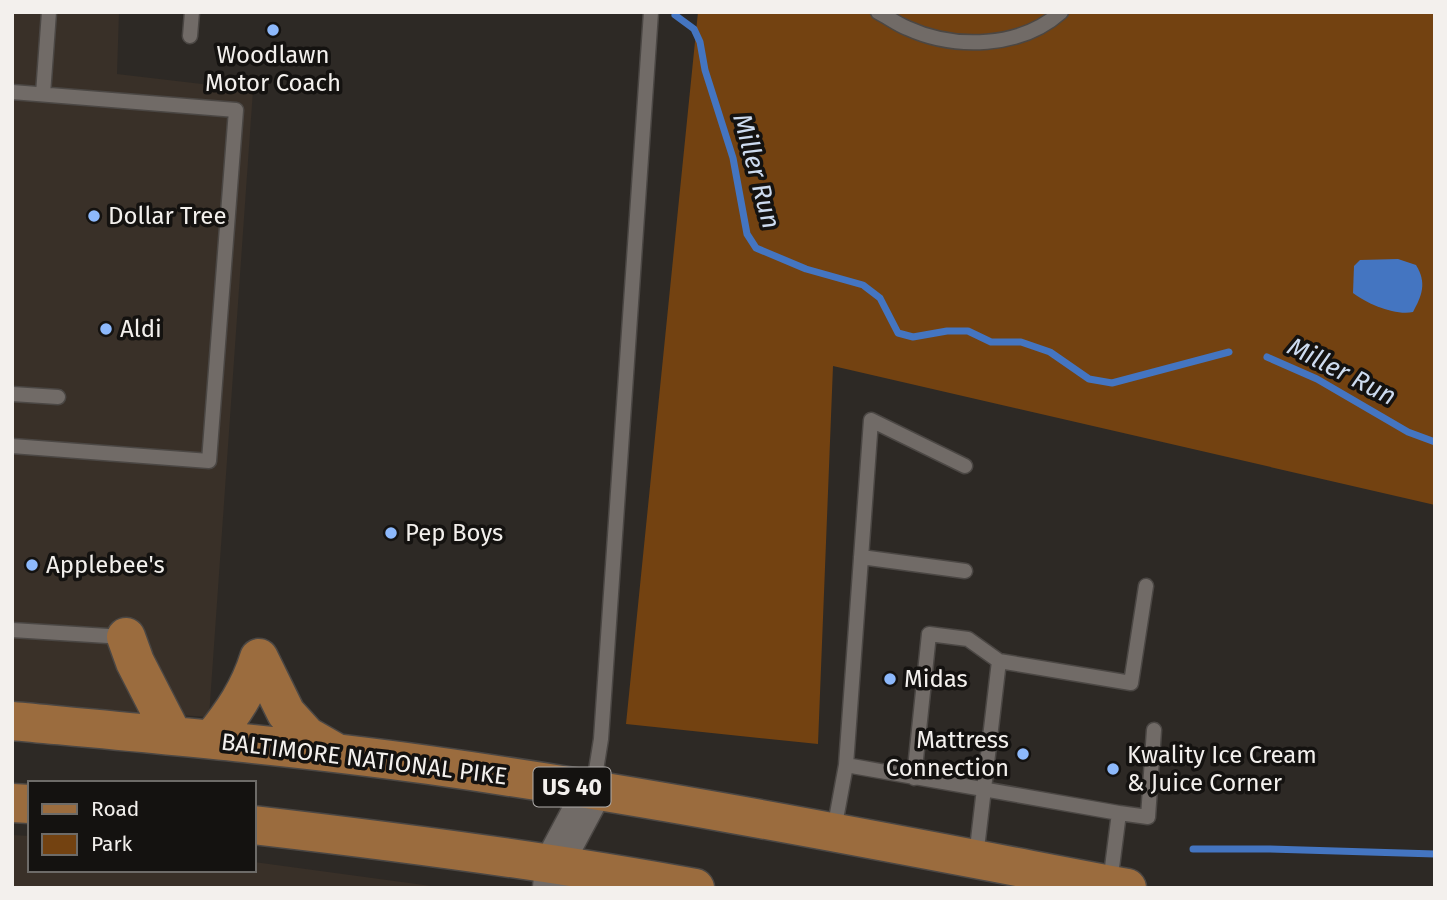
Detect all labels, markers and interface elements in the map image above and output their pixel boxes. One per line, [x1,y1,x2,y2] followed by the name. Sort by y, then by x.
[265,22,281,38] marker: Woodlawn Motor Coach
[205,41,341,97] place label: Woodlawn Motor Coach
[726,110,787,232] water label: Miller Run
[108,202,227,230] place label: Dollar Tree
[86,208,102,224] marker: Dollar Tree
[120,315,162,343] place label: Aldi
[98,321,114,337] marker: Aldi
[1282,331,1401,412] water label: Miller Run
[405,519,503,547] place label: Pep Boys
[383,525,399,541] marker: Pep Boys
[46,551,165,579] place label: Applebee's
[24,557,40,573] marker: Applebee's
[904,665,968,693] place label: Midas
[882,671,898,687] marker: Midas
[886,726,1009,782] place label: Mattress Connection
[219,728,509,790] street label: BALTIMORE NATIONAL PIKE
[1127,741,1317,797] place label: Kwality Ice Cream & Juice Corner
[1015,746,1031,762] marker: Mattress Connection
[1105,761,1121,777] marker: Kwality Ice Cream & Juice Corner
[534,768,610,806] road number: US 40
[28,781,256,872] legend
[91,796,139,822] text: Road
[91,831,133,857] text: Park

